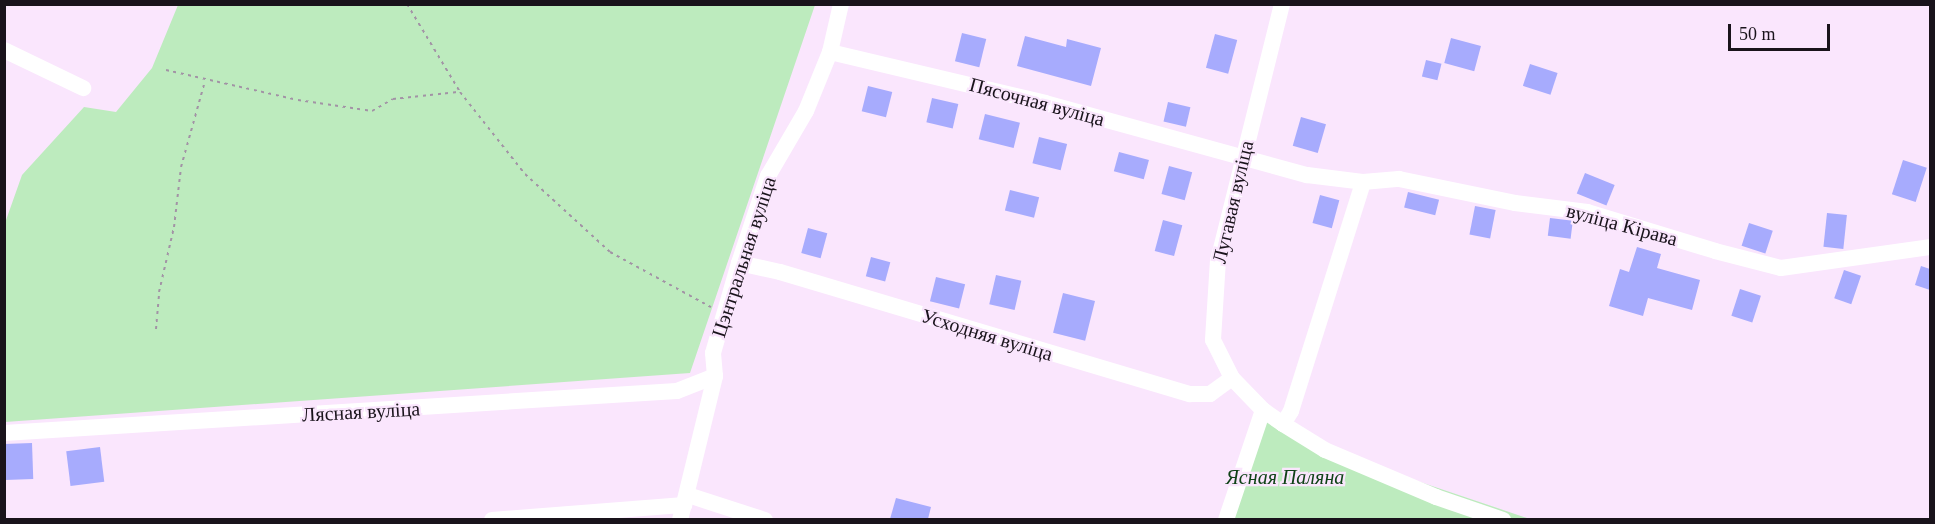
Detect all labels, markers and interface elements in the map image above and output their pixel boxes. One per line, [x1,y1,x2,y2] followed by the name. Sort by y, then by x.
[1731,12,1833,50] scale bar
[1739,24,1776,44] text: 50 m
[967,72,1107,132] street label: Пясочная вуліца
[1207,138,1259,266] street label: Лугавая вуліца
[707,174,781,340] street label: Цэнтральная вуліца
[1564,199,1680,251] street label: вуліца Кірава
[918,304,1056,366] street label: Усходняя вуліца
[301,397,421,427] street label: Лясная вуліца
[1226,465,1344,489] park label: Ясная Паляна

